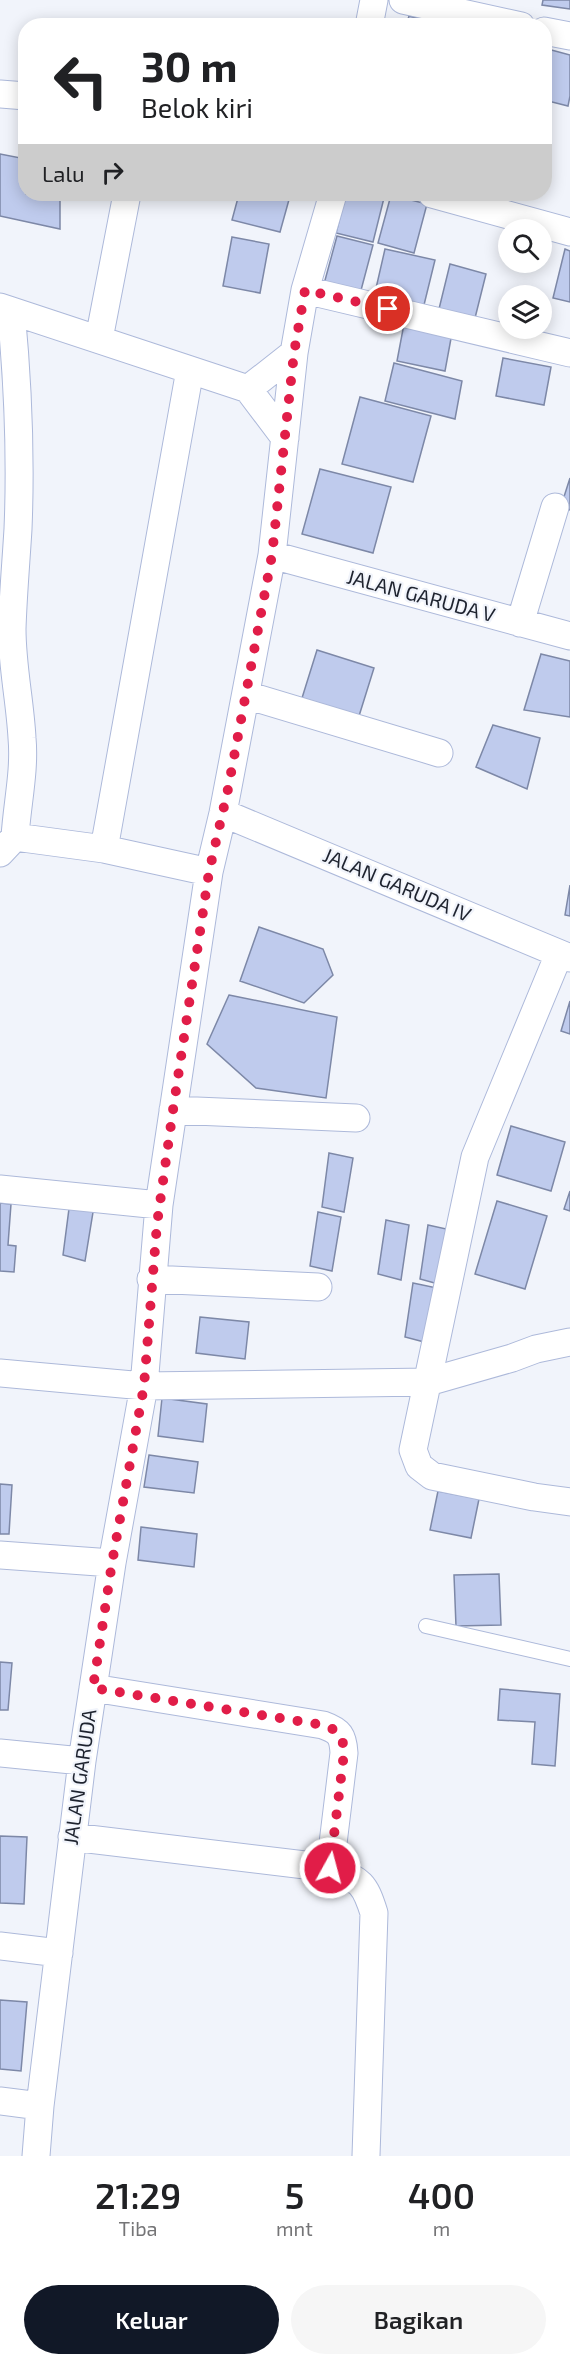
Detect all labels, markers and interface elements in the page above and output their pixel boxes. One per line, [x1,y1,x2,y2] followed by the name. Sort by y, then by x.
[141,40,237,90] text: 30 m
[42,42,120,120] icon: left
[141,91,253,123] text: Belok kiri
[96,156,129,189] icon: right
[42,160,84,186] text: Lalu
[498,219,552,339] map controls
[498,219,552,273] button: search
[362,283,413,334] pin
[498,285,552,339] button: layers
[371,292,404,325] icon: arrive
[344,564,498,626] street label: JALAN GARUDA V
[320,842,475,926] street label: JALAN GARUDA IV
[58,1707,100,1846] street label: JALAN GARUDA
[298,1836,362,1900] position arrow
[95,2173,181,2216] text: 21:29
[285,2173,304,2216] text: 5
[408,2173,475,2216] text: 400
[119,2216,158,2240] text: Tiba
[276,2216,313,2240] text: mnt
[433,2216,450,2240] text: m
[24,2285,279,2354] button: Keluar
[291,2285,546,2354] button: Bagikan

